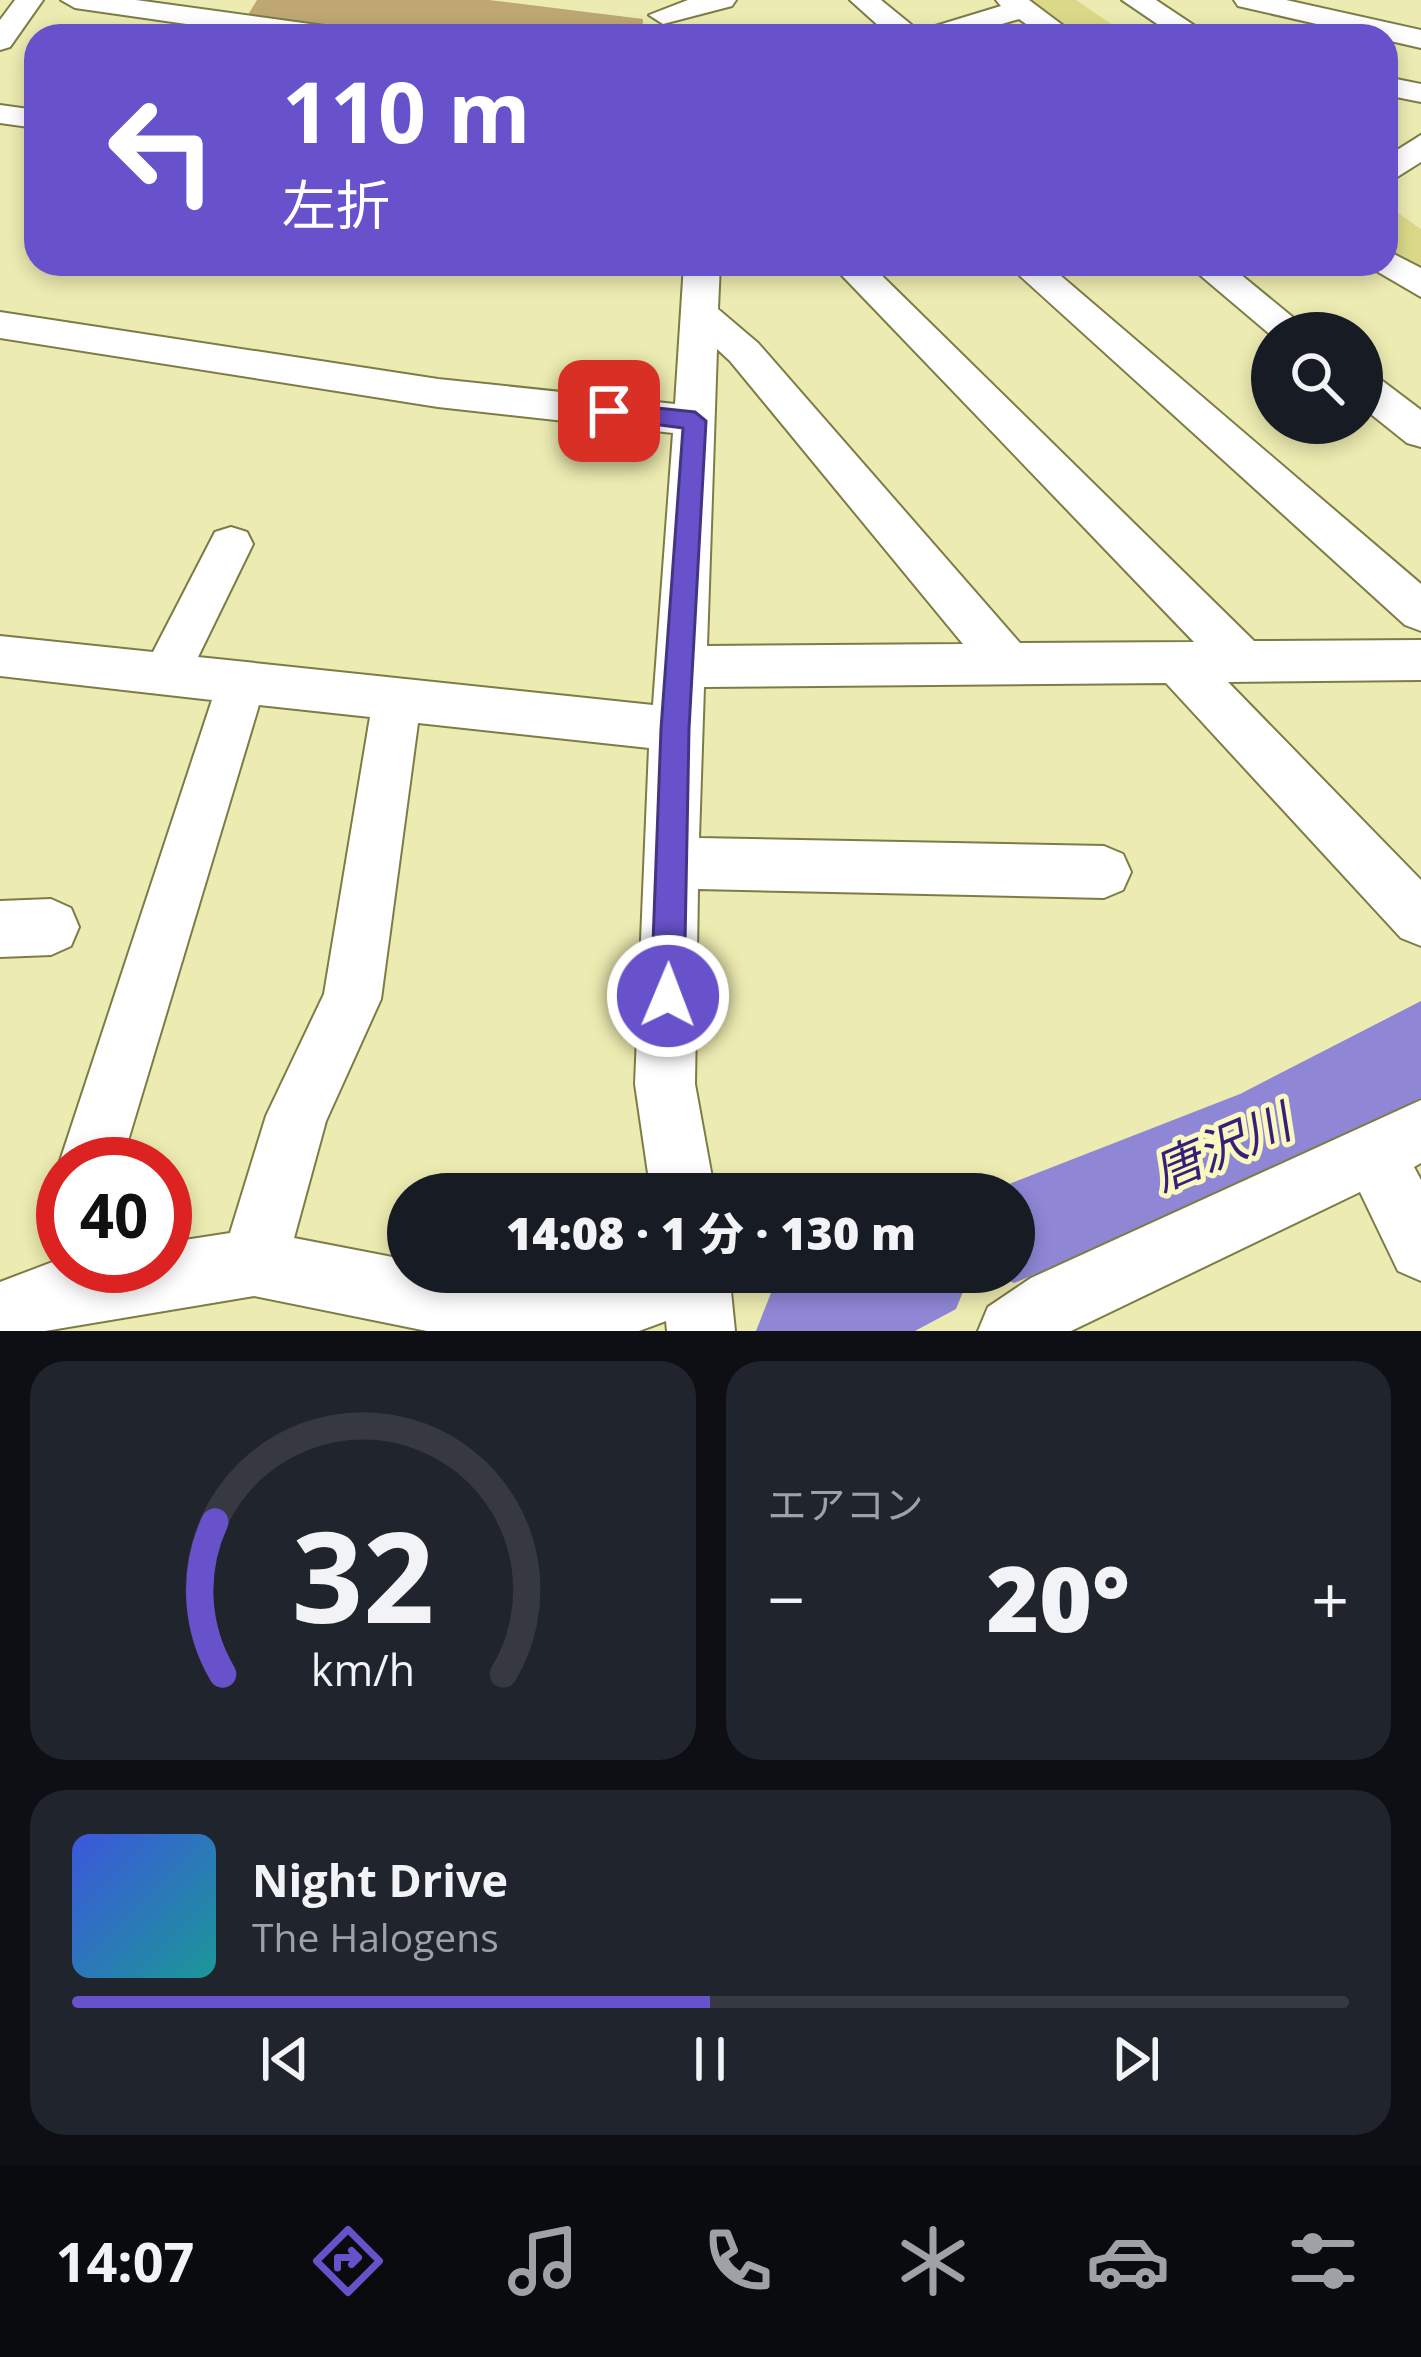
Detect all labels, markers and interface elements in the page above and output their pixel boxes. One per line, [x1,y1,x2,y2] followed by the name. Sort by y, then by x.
[282,53,530,168] text: 110 m
[84,72,240,228] icon: left
[282,167,390,241] text: 左折
[1251,312,1383,444] map controls
[1251,312,1383,444] button: search
[558,360,660,462] pin
[576,378,642,444] icon: arrive
[605,933,731,1059] position arrow
[1142,1086,1305,1204] water label: 唐沢川
[36,1137,192,1293] speed limit sign: 40
[506,1202,916,1263] text: 14:08 · 1 分 · 130 m
[768,1477,924,1530] text: エアコン
[291,1490,434,1660] text: 32
[987,1536,1130,1658] text: 20°
[768,1553,805,1643] text: −
[1311,1553,1349,1643] text: +
[311,1639,415,1698] text: km/h
[252,1849,508,1910] text: Night Drive
[252,1910,499,1963] text: The Halogens
[252,2026,318,2092] icon: previous
[677,2026,743,2092] icon: pause
[1103,2026,1169,2092] icon: next
[306,2219,390,2303] icon: directions
[501,2219,585,2303] icon: music
[696,2219,780,2303] icon: phone
[891,2219,975,2303] icon: climate
[1086,2219,1170,2303] icon: car
[1281,2219,1365,2303] icon: filters
[56,2224,194,2298] text: 14:07

